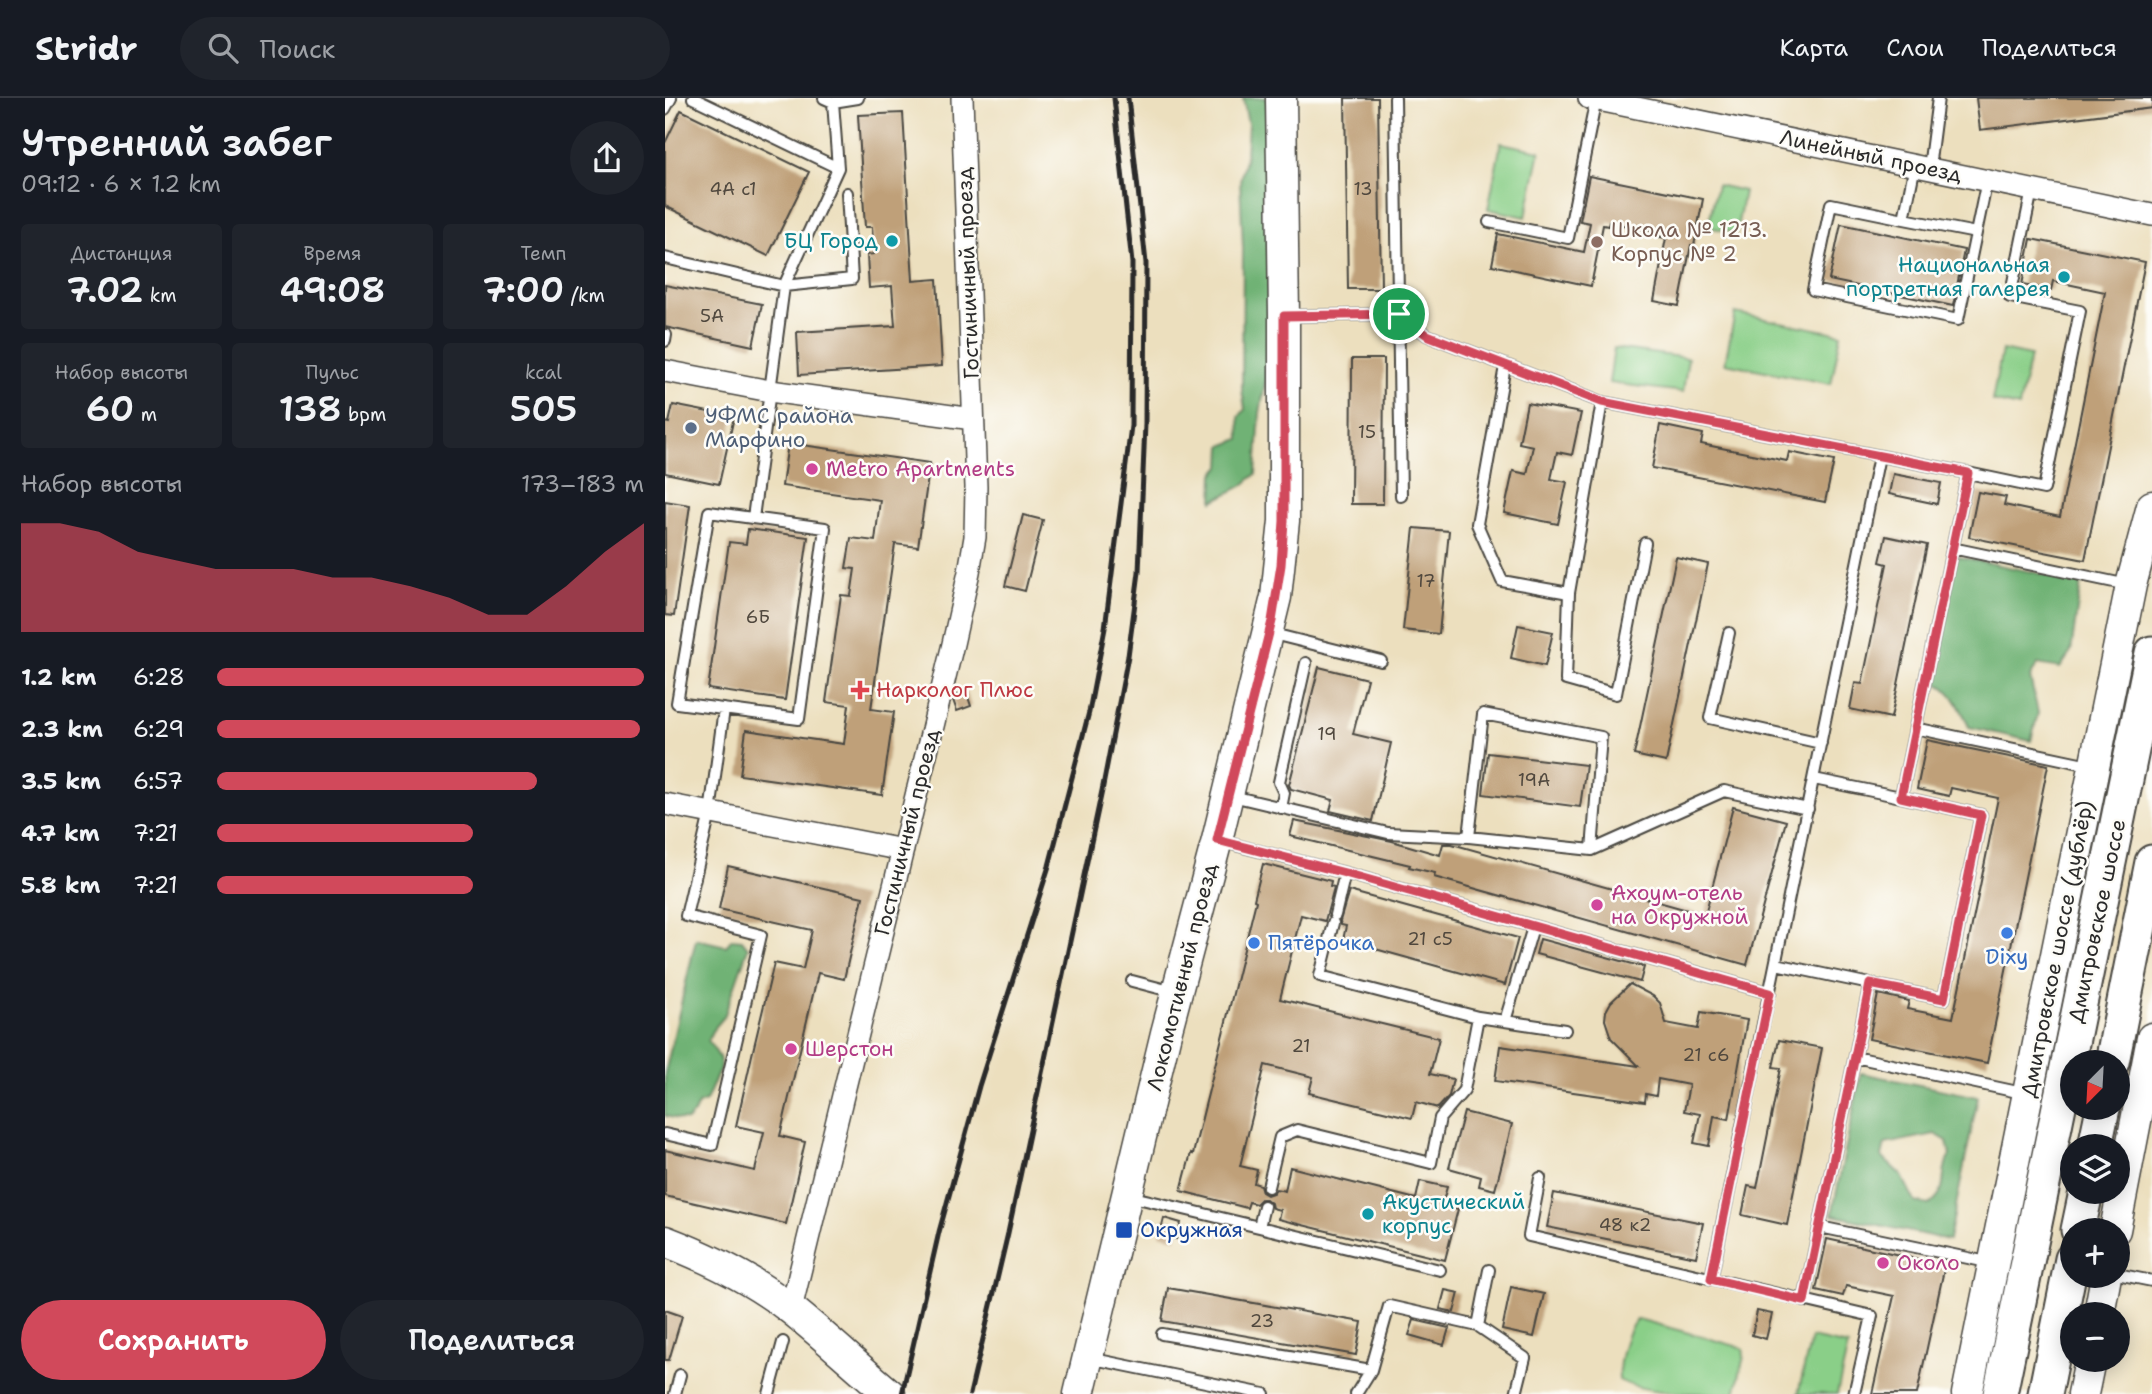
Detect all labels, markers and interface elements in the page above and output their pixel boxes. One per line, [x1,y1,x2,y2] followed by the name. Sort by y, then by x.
[180,17,670,80] search box
[35,26,138,71] text: Stridr
[204,29,242,67] icon: search
[260,31,335,66] text: Поиск
[1780,32,1848,64] text: Карта
[1886,32,1944,64] text: Слои
[1982,32,2117,64] text: Поделиться
[21,117,332,168] text: Утренний забег
[570,121,644,195] button: share
[1777,123,1965,189] street label: Линейный проезд
[950,166,986,380] street label: Гостиничный проезд
[21,169,221,199] text: 09:12 · 6 × 1.2 km
[709,177,757,201] house number: 4А с1
[1353,177,1373,201] house number: 13
[1611,216,1767,268] place label: Школа № 1213. Корпус № 2
[784,227,878,255] place label: БЦ Город
[884,233,900,249] marker: БЦ Город
[1589,234,1605,250] marker: Школа № 1213. Корпус № 2
[71,241,172,266] text: Дистанция
[304,241,361,266] text: Время
[521,241,566,266] text: Темп
[1846,251,2050,303] place label: Национальная портретная галерея
[66,266,143,313] text: 7.02
[280,266,386,313] text: 49:08
[482,266,564,313] text: 7:00
[2056,269,2072,285] marker: Национальная портретная галерея
[143,283,177,308] text: km
[564,283,605,308] text: /km
[1369,284,1429,344] pin
[1380,295,1418,333] icon: arrive
[700,304,724,328] house number: 5А
[55,360,188,385] text: Набор высоты
[306,360,359,385] text: Пульс
[525,360,562,385] text: kcal
[86,385,134,432] text: 60
[279,385,342,432] text: 138
[510,385,577,432] text: 505
[134,402,157,427] text: m
[342,402,386,427] text: bpm
[705,402,853,454] place label: УФМС района Марфино
[683,420,699,436] marker: УФМС района Марфино
[1358,420,1376,444] house number: 15
[826,455,1015,483] place label: Metro Apartments
[804,461,820,477] marker: Metro Apartments
[21,469,182,499] text: Набор высоты
[521,469,644,499] text: 173–183 m
[1416,569,1436,593] house number: 17
[746,605,770,629] house number: 6Б
[21,662,97,692] text: 1.2 km
[133,662,185,692] text: 6:28
[876,676,1034,704] place label: Нарколог Плюс
[850,680,870,700] marker: Нарколог Плюс
[21,714,103,744] text: 2.3 km
[133,714,184,744] text: 6:29
[1317,722,1337,746] house number: 19
[868,726,946,938] street label: Гостиничный проезд
[21,766,101,796] text: 3.5 km
[133,766,183,796] text: 6:57
[1518,768,1550,792] house number: 19А
[2014,798,2100,1100] street label: Дмитровское шоссе (дублёр)
[2062,817,2132,1025] street label: Дмитровское шоссе
[21,818,100,848] text: 4.7 km
[133,818,178,848] text: 7:21
[1140,860,1224,1094] street label: Локомотивный проезд
[21,870,100,900] text: 5.8 km
[133,870,178,900] text: 7:21
[1611,879,1749,931] place label: Ахоум-отель на Окружной
[1589,897,1605,913] marker: Ахоум-отель на Окружной
[1999,925,2015,941] marker: Dixy
[1407,927,1453,951] house number: 21 с5
[1268,929,1374,957] place label: Пятёрочка
[1246,935,1262,951] marker: Пятёрочка
[1986,943,2028,971] place label: Dixy
[1291,1034,1311,1058] house number: 21
[805,1035,894,1063] place label: Шерстон
[783,1041,799,1057] marker: Шерстон
[1682,1043,1730,1067] house number: 21 с6
[2060,1050,2130,1120] north arrow
[2060,1050,2130,1372] map controls
[2060,1134,2130,1204] button: layers
[1382,1188,1525,1240] place label: Акустический корпус
[1360,1206,1376,1222] marker: Акустический корпус
[1599,1213,1651,1237] house number: 48 к2
[1140,1216,1243,1244] place label: Окружная
[2060,1218,2130,1288] button: +
[1114,1220,1134,1240] marker: Окружная
[1897,1249,1960,1277] place label: Около
[1875,1255,1891,1271] marker: Около
[21,1300,326,1380] button: Сохранить
[340,1300,644,1380] button: Поделиться
[2060,1302,2130,1372] button: −
[1250,1309,1274,1333] house number: 23

